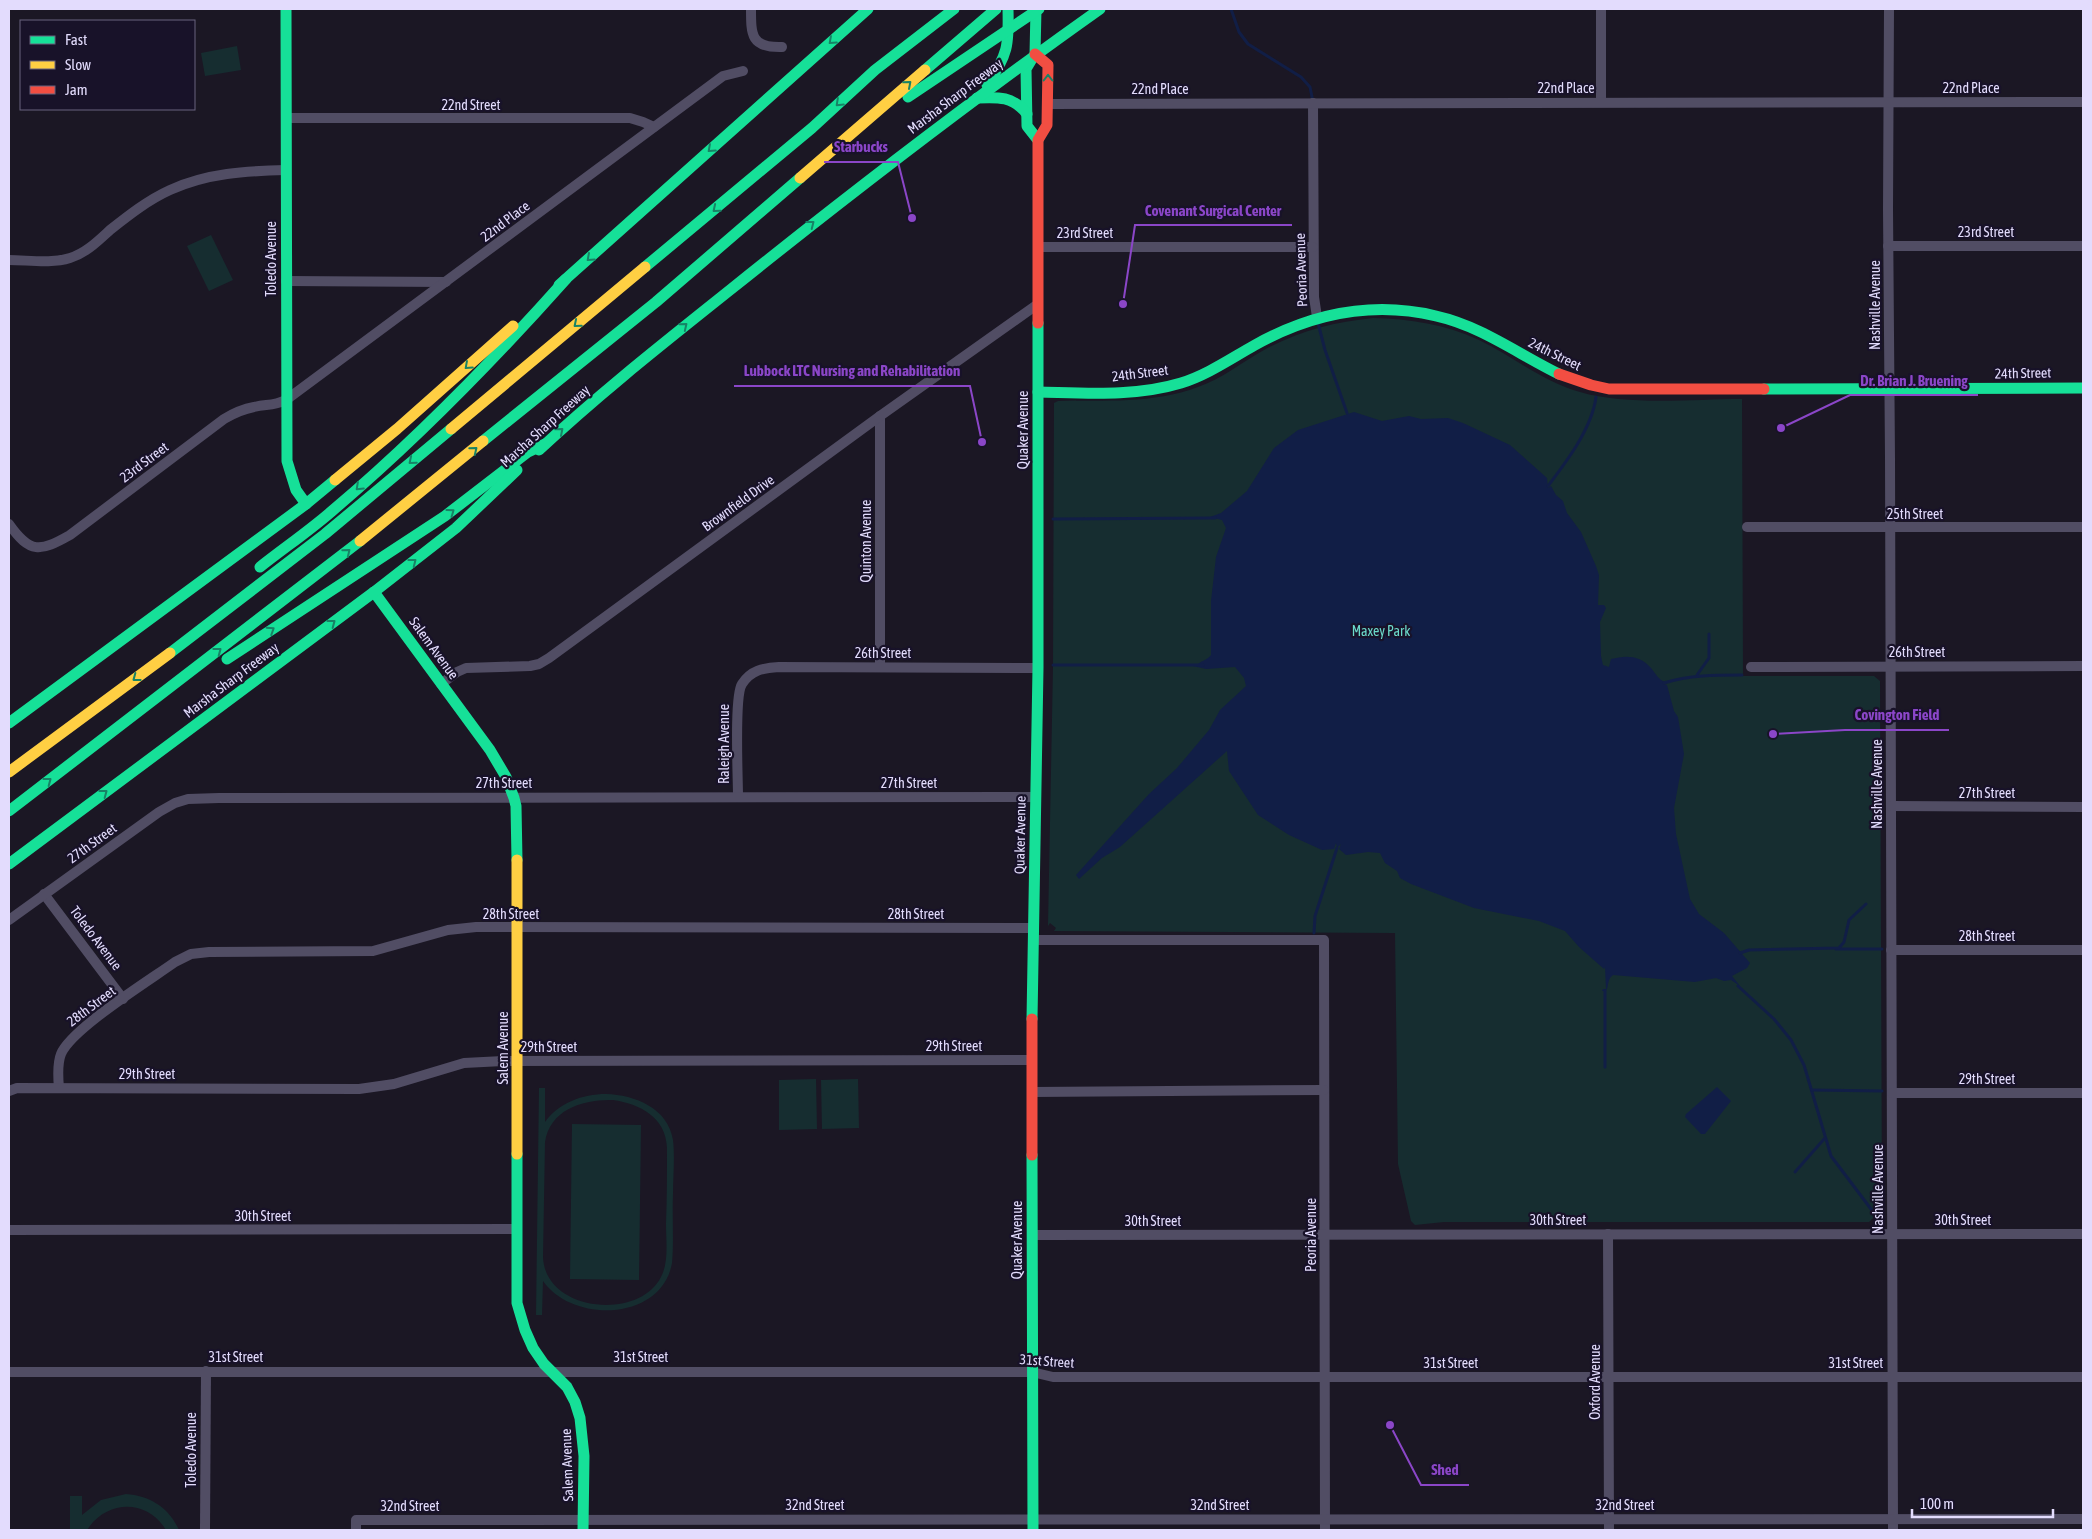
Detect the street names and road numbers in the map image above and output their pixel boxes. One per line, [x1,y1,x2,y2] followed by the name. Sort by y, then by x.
[904,55,1006,137] street label: Marsha Sharp Freeway
[1537,80,1595,96] street label: 22nd Place
[1942,80,2000,96] street label: 22nd Place
[1131,81,1189,97] street label: 22nd Place
[441,97,501,113] street label: 22nd Street
[477,197,533,245] street label: 22nd Place
[263,221,279,297] street label: Toledo Avenue
[1958,224,2014,240] street label: 23rd Street
[1057,225,1113,241] street label: 23rd Street
[1292,233,1310,307] street label: Peoria Avenue
[1867,260,1883,350] street label: Nashville Avenue
[1526,334,1584,374] street label: 24th Street
[1111,362,1169,384] street label: 24th Street
[1995,365,2051,381] street label: 24th Street
[497,382,593,470] street label: Marsha Sharp Freeway
[1015,391,1031,469] street label: Quaker Avenue
[117,439,171,485] street label: 23rd Street
[699,472,777,534] street label: Brownfield Drive
[858,500,874,582] street label: Quinton Avenue
[1887,506,1943,522] street label: 25th Street
[406,614,462,682] street label: Salem Avenue
[180,639,282,721] street label: Marsha Sharp Freeway
[1889,644,1945,660] street label: 26th Street
[855,645,911,661] street label: 26th Street
[716,704,732,784] street label: Raleigh Avenue
[1869,739,1885,829] street label: Nashville Avenue
[476,775,532,791] street label: 27th Street
[881,775,937,791] street label: 27th Street
[1959,785,2015,801] street label: 27th Street
[1011,796,1029,874] street label: Quaker Avenue
[64,820,120,866] street label: 27th Street
[67,903,125,973] street label: Toledo Avenue
[483,906,539,922] street label: 28th Street
[888,906,944,922] street label: 28th Street
[1959,928,2015,944] street label: 28th Street
[64,983,118,1029] street label: 28th Street
[495,1011,511,1085] street label: Salem Avenue
[926,1038,982,1054] street label: 29th Street
[521,1039,577,1055] street label: 29th Street
[119,1066,175,1082] street label: 29th Street
[1959,1071,2015,1087] street label: 29th Street
[1870,1144,1886,1234] street label: Nashville Avenue
[1303,1198,1319,1272] street label: Peoria Avenue
[1009,1201,1025,1279] street label: Quaker Avenue
[235,1208,291,1224] street label: 30th Street
[1530,1212,1586,1228] street label: 30th Street
[1935,1212,1991,1228] street label: 30th Street
[1125,1213,1181,1229] street label: 30th Street
[1587,1344,1603,1420] street label: Oxford Avenue
[209,1349,263,1365] street label: 31st Street
[614,1349,668,1365] street label: 31st Street
[1019,1351,1075,1371] street label: 31st Street
[1424,1355,1478,1371] street label: 31st Street
[1829,1355,1883,1371] street label: 31st Street
[183,1412,199,1488] street label: Toledo Avenue
[558,1428,576,1502] street label: Salem Avenue
[785,1497,845,1513] street label: 32nd Street
[1190,1497,1250,1513] street label: 32nd Street
[1595,1497,1655,1513] street label: 32nd Street
[380,1498,440,1514] street label: 32nd Street

